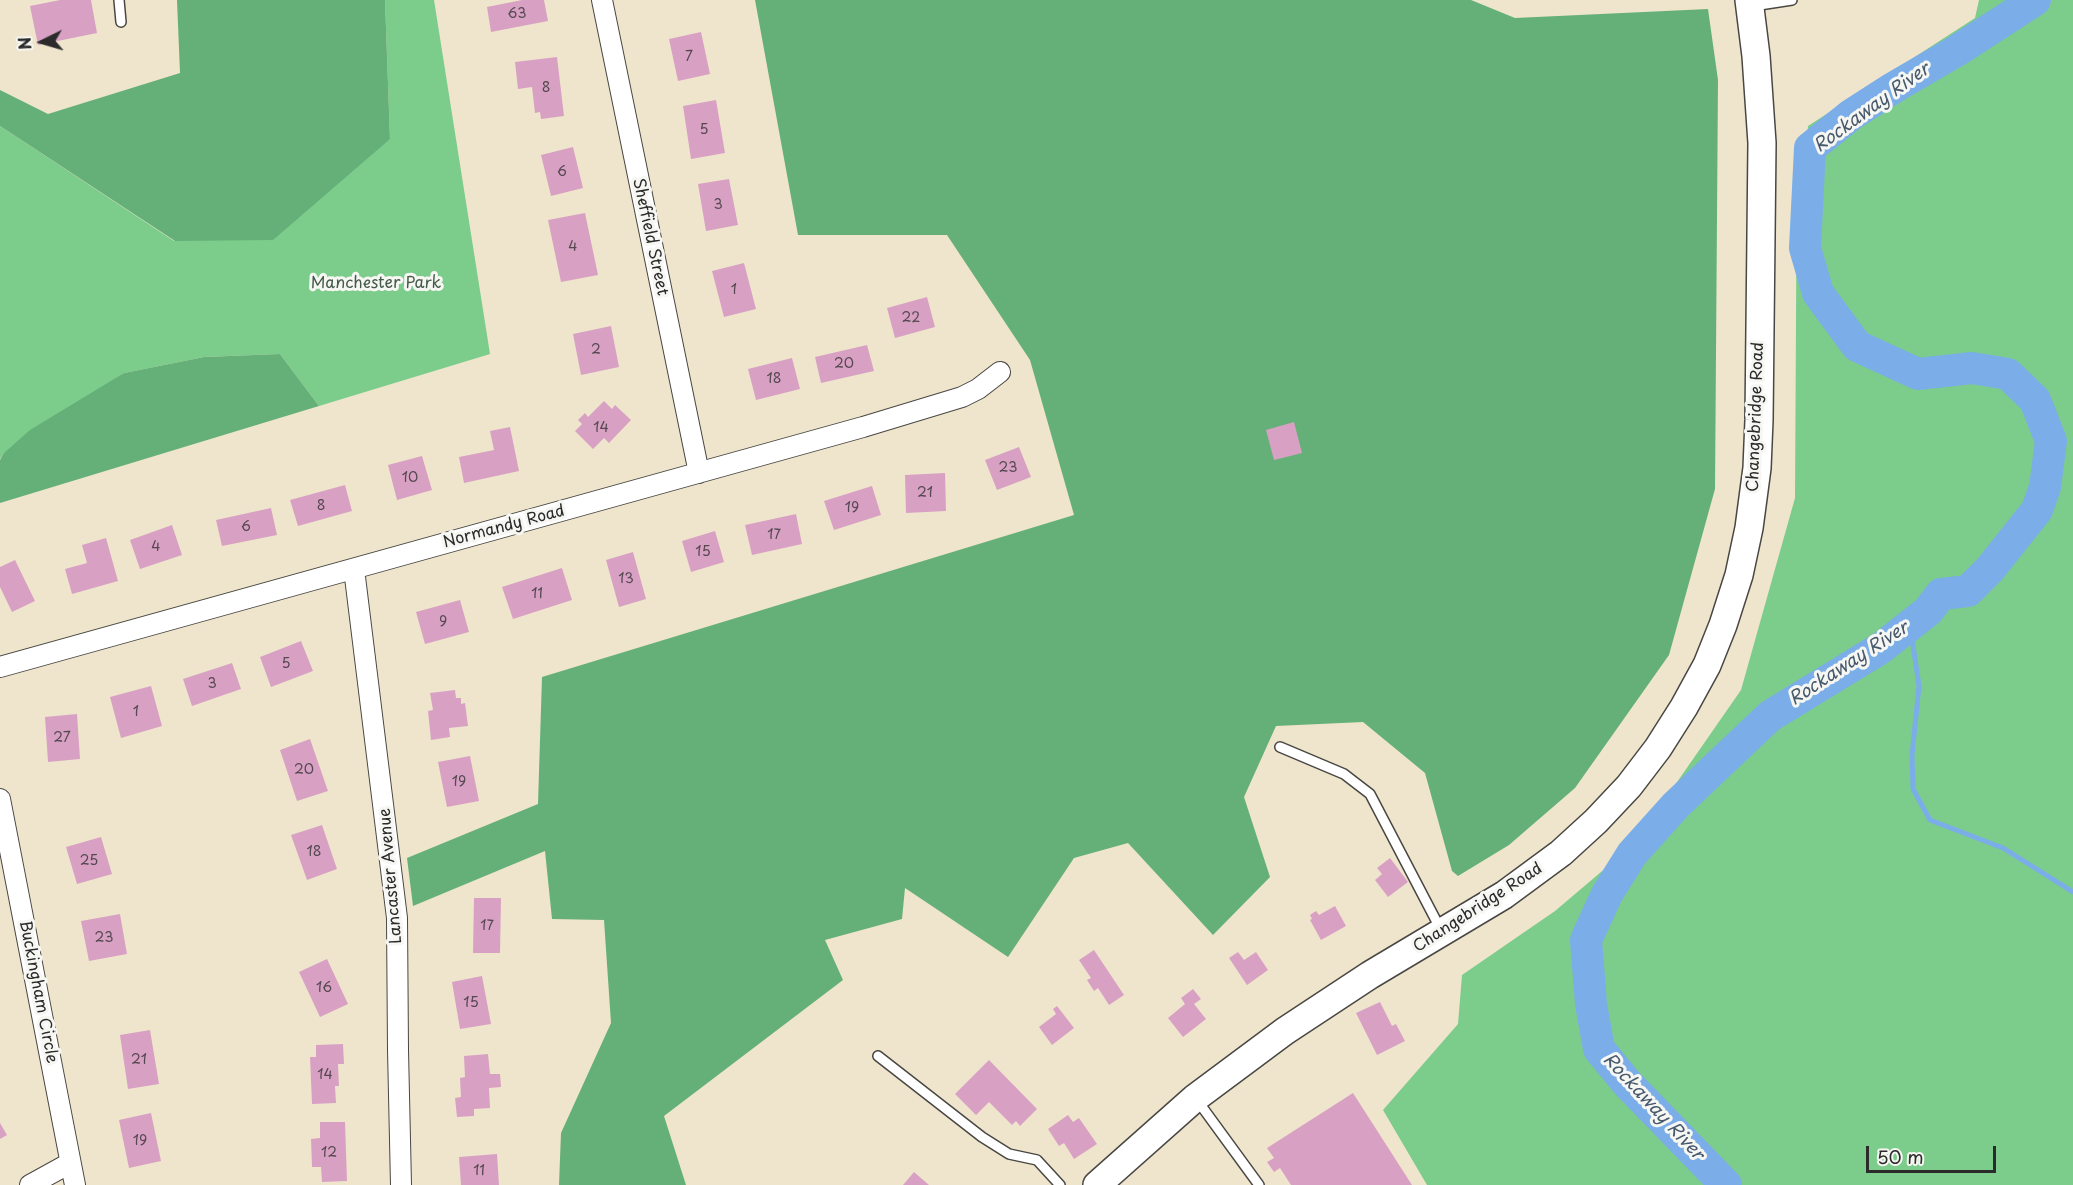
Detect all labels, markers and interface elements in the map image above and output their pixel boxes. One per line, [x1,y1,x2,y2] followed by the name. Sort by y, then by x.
[508,6,526,22] house number: 63
[12,12,72,72] north arrow
[12,36,37,51] text: N
[685,49,693,65] house number: 7
[1810,59,1934,157] water label: Rockaway River
[542,80,550,96] house number: 8
[699,122,709,138] house number: 5
[557,164,567,180] house number: 6
[628,177,672,297] street label: Sheffield Street
[713,197,723,213] house number: 3
[568,239,578,255] house number: 4
[311,274,441,294] park label: Manchester Park
[731,282,737,298] house number: 1
[902,310,920,326] house number: 22
[591,342,601,358] house number: 2
[1744,342,1768,492] street label: Changebridge Road
[834,356,854,372] house number: 20
[766,371,782,387] house number: 18
[593,420,609,436] house number: 14
[999,460,1017,476] house number: 23
[402,470,418,486] house number: 10
[917,485,933,501] house number: 21
[317,498,325,514] house number: 8
[845,500,859,516] house number: 19
[441,502,567,552] street label: Normandy Road
[241,519,251,535] house number: 6
[767,527,781,543] house number: 17
[151,539,161,555] house number: 4
[695,544,711,560] house number: 15
[618,571,634,587] house number: 13
[531,586,543,602] house number: 11
[439,614,447,630] house number: 9
[1785,617,1913,711] water label: Rockaway River
[281,656,291,672] house number: 5
[207,676,217,692] house number: 3
[133,704,139,720] house number: 1
[53,730,71,746] house number: 27
[294,762,314,778] house number: 20
[452,774,466,790] house number: 19
[376,807,406,945] street label: Lancaster Avenue
[306,844,322,860] house number: 18
[80,853,98,869] house number: 25
[1410,859,1546,957] street label: Changebridge Road
[480,918,494,934] house number: 17
[15,919,61,1065] street label: Buckingham Circle
[95,930,113,946] house number: 23
[316,980,332,996] house number: 16
[463,995,479,1011] house number: 15
[1598,1049,1708,1165] water label: Rockaway River
[131,1052,147,1068] house number: 21
[317,1067,333,1083] house number: 14
[133,1133,147,1149] house number: 19
[1869,1134,2000,1172] scale bar
[1877,1143,1924,1170] text: 50 m
[321,1145,337,1161] house number: 12
[473,1163,485,1179] house number: 11

